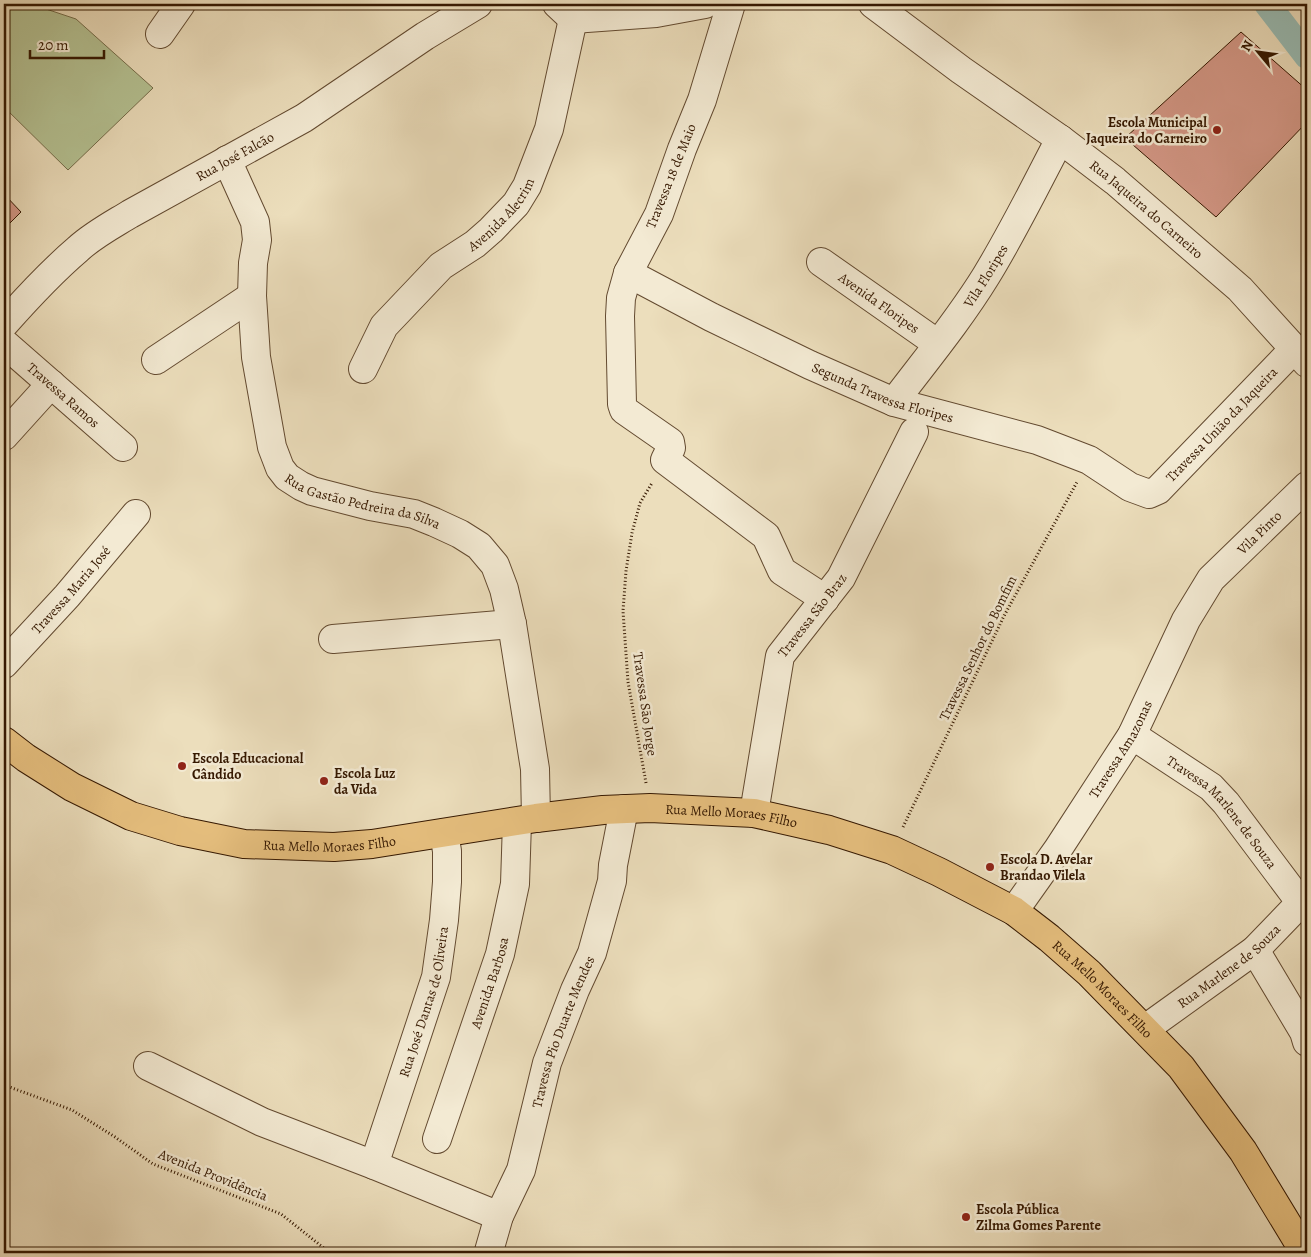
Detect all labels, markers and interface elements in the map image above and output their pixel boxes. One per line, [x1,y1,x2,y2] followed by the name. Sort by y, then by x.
[30,28,104,60] scale bar
[1234,28,1284,78] north arrow
[38,35,69,55] text: 20 m
[1236,37,1258,55] text: N
[1086,113,1207,148] place label: Escola Municipal Jaqueira do Carneiro
[641,121,701,231] street label: Travessa 18 de Maio
[1211,124,1223,136] marker: Escola Municipal Jaqueira do Carneiro
[192,127,277,185] street label: Rua José Falcão
[1086,155,1207,263] street label: Rua Jaqueira do Carneiro
[463,175,539,256] street label: Avenida Alecrim
[958,241,1012,312] street label: Vila Floripes
[834,267,923,338] street label: Avenida Floripes
[809,357,956,427] street label: Segunda Travessa Floripes
[23,358,104,432] street label: Travessa Ramos
[1161,362,1282,486] street label: Travessa Uniāo da Jaqueira
[281,468,444,533] street label: Rua Gastão Pedreira da Silva
[1232,506,1286,559] street label: Vila Pinto
[27,542,115,638] street label: Travessa Maria José
[773,571,851,661] street label: Travessa São Braz
[935,572,1022,724] street label: Travessa Senhor do Bomfim
[628,651,662,757] street label: Travessa Sāo Jorge
[1084,697,1157,802] street label: Travessa Amazonas
[192,749,304,784] place label: Escola Educacional Cândido
[1163,751,1282,873] street label: Travessa Marlene de Souza
[176,760,188,772] marker: Escola Educacional Cândido
[334,764,396,799] place label: Escola Luz da Vida
[318,775,330,787] marker: Escola Luz da Vida
[665,799,799,832] street label: Rua Mello Moraes Filho
[263,831,397,857] street label: Rua Mello Moraes Filho
[1000,850,1093,885] place label: Escola D. Avelar Brandao Vilela
[984,861,996,873] marker: Escola D. Avelar Brandao Vilela
[1173,919,1285,1012] street label: Rua Marlene de Souza
[394,925,453,1080] street label: Rua José Dantas de Oliveira
[466,935,513,1032] street label: Avenida Barbosa
[1048,936,1157,1042] street label: Rua Mello Moraes Filho
[527,953,599,1110] street label: Travessa Pio Duarte Mendes
[155,1144,271,1206] street label: Avenida Providência
[976,1200,1101,1235] place label: Escola Pública Zilma Gomes Parente
[960,1211,972,1223] marker: Escola Pública Zilma Gomes Parente

